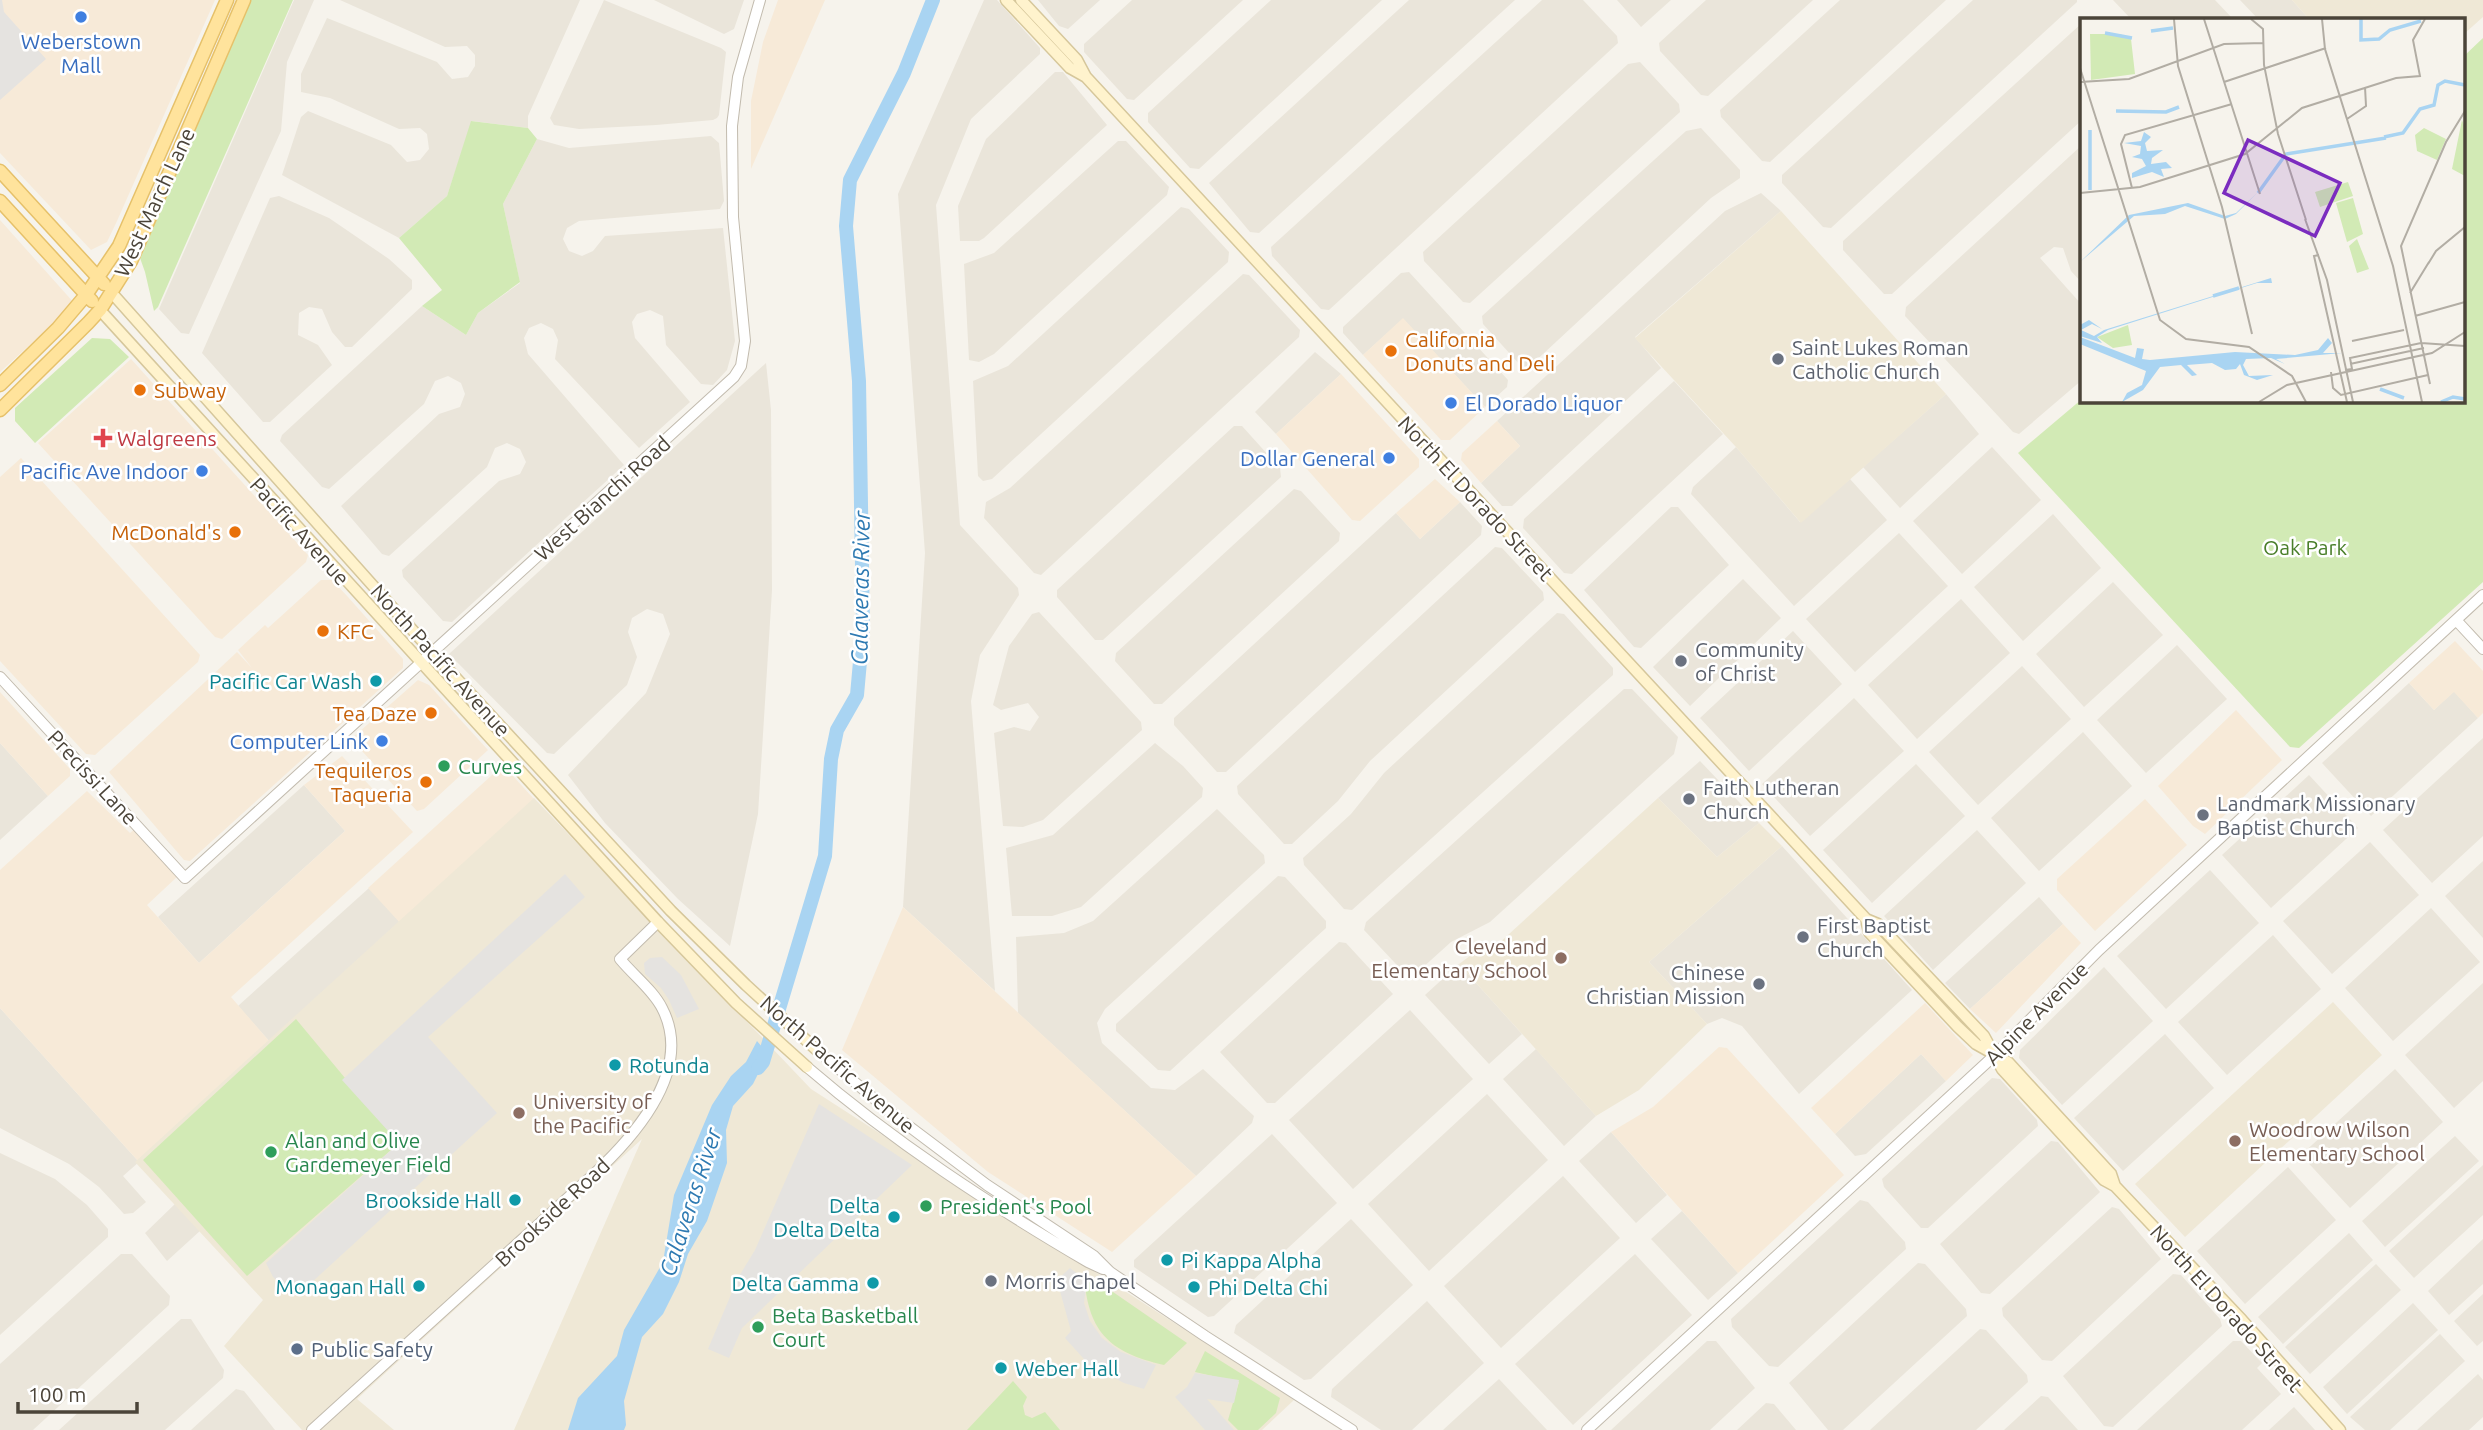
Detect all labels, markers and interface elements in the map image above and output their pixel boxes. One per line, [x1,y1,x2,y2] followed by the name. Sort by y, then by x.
[73,9,89,25] marker: Weberstown Mall
[2080,18,2466,402] inset map
[21,29,141,77] place label: Weberstown Mall
[109,124,199,280] street label: West March Lane
[1405,327,1555,375] place label: California Donuts and Deli
[1792,335,1969,383] place label: Saint Lukes Roman Catholic Church
[1383,343,1399,359] marker: California Donuts and Deli
[1770,351,1786,367] marker: Saint Lukes Roman Catholic Church
[154,378,226,402] place label: Subway
[132,382,148,398] marker: Subway
[1465,391,1623,415] place label: El Dorado Liquor
[1443,395,1459,411] marker: El Dorado Liquor
[1393,411,1559,585] street label: North El Dorado Street
[117,426,217,450] place label: Walgreens
[95,430,111,446] marker: Walgreens
[529,431,675,565] street label: West Bianchi Road
[1240,446,1375,470] place label: Dollar General
[1381,450,1397,466] marker: Dollar General
[20,459,188,483] place label: Pacific Ave Indoor
[194,463,210,479] marker: Pacific Ave Indoor
[245,472,355,590] street label: Pacific Avenue
[846,509,874,665] water label: Calaveras River
[111,520,221,544] place label: McDonald's
[227,524,243,540] marker: McDonald's
[2263,535,2348,559] park label: Oak Park
[366,579,516,741] street label: North Pacific Avenue
[337,619,374,643] place label: KFC
[315,623,331,639] marker: KFC
[1695,637,1804,685] place label: Community of Christ
[1673,653,1689,669] marker: Community of Christ
[209,669,362,693] place label: Pacific Car Wash
[368,673,384,689] marker: Pacific Car Wash
[332,701,417,725] place label: Tea Daze
[423,705,439,721] marker: Tea Daze
[43,725,143,829] street label: Precissi Lane
[230,729,368,753] place label: Computer Link
[374,733,390,749] marker: Computer Link
[458,754,522,778] place label: Curves
[314,758,412,806] place label: Tequileros Taqueria
[436,758,452,774] marker: Curves
[418,774,434,790] marker: Tequileros Taqueria
[1703,775,1839,823] place label: Faith Lutheran Church
[1681,791,1697,807] marker: Faith Lutheran Church
[2217,791,2415,839] place label: Landmark Missionary Baptist Church
[2195,807,2211,823] marker: Landmark Missionary Baptist Church
[1817,913,1930,961] place label: First Baptist Church
[1795,929,1811,945] marker: First Baptist Church
[1371,934,1547,982] place label: Cleveland Elementary School
[1553,950,1569,966] marker: Cleveland Elementary School
[1980,957,2092,1069] street label: Alpine Avenue
[1586,960,1745,1008] place label: Chinese Christian Mission
[1751,976,1767,992] marker: Chinese Christian Mission
[756,990,920,1138] street label: North Pacific Avenue
[629,1053,710,1077] place label: Rotunda
[607,1057,623,1073] marker: Rotunda
[533,1089,653,1137] place label: University of the Pacific
[511,1105,527,1121] marker: University of the Pacific
[2249,1117,2425,1165] place label: Woodrow Wilson Elementary School
[654,1124,726,1279] water label: Calaveras River
[285,1128,451,1176] place label: Alan and Olive Gardemeyer Field
[2227,1133,2243,1149] marker: Woodrow Wilson Elementary School
[263,1144,279,1160] marker: Alan and Olive Gardemeyer Field
[490,1153,614,1271] street label: Brookside Road
[365,1188,501,1212] place label: Brookside Hall
[507,1192,523,1208] marker: Brookside Hall
[773,1193,880,1241] place label: Delta Delta Delta
[940,1194,1092,1218] place label: President's Pool
[918,1198,934,1214] marker: President's Pool
[886,1209,902,1225] marker: Delta Delta Delta
[2146,1220,2308,1396] street label: North El Dorado Street
[1181,1248,1321,1272] place label: Pi Kappa Alpha
[1159,1252,1175,1268] marker: Pi Kappa Alpha
[1005,1269,1136,1293] place label: Morris Chapel
[732,1271,859,1295] place label: Delta Gamma
[983,1273,999,1289] marker: Morris Chapel
[276,1274,405,1298] place label: Monagan Hall
[865,1275,881,1291] marker: Delta Gamma
[1208,1275,1328,1299] place label: Phi Delta Chi
[411,1278,427,1294] marker: Monagan Hall
[1186,1279,1202,1295] marker: Phi Delta Chi
[772,1303,918,1351] place label: Beta Basketball Court
[750,1319,766,1335] marker: Beta Basketball Court
[311,1337,433,1361] place label: Public Safety
[289,1341,305,1357] marker: Public Safety
[1015,1356,1119,1380] place label: Weber Hall
[993,1360,1009,1376] marker: Weber Hall
[18,1370,136,1414] scale bar
[28,1382,86,1406] text: 100 m

